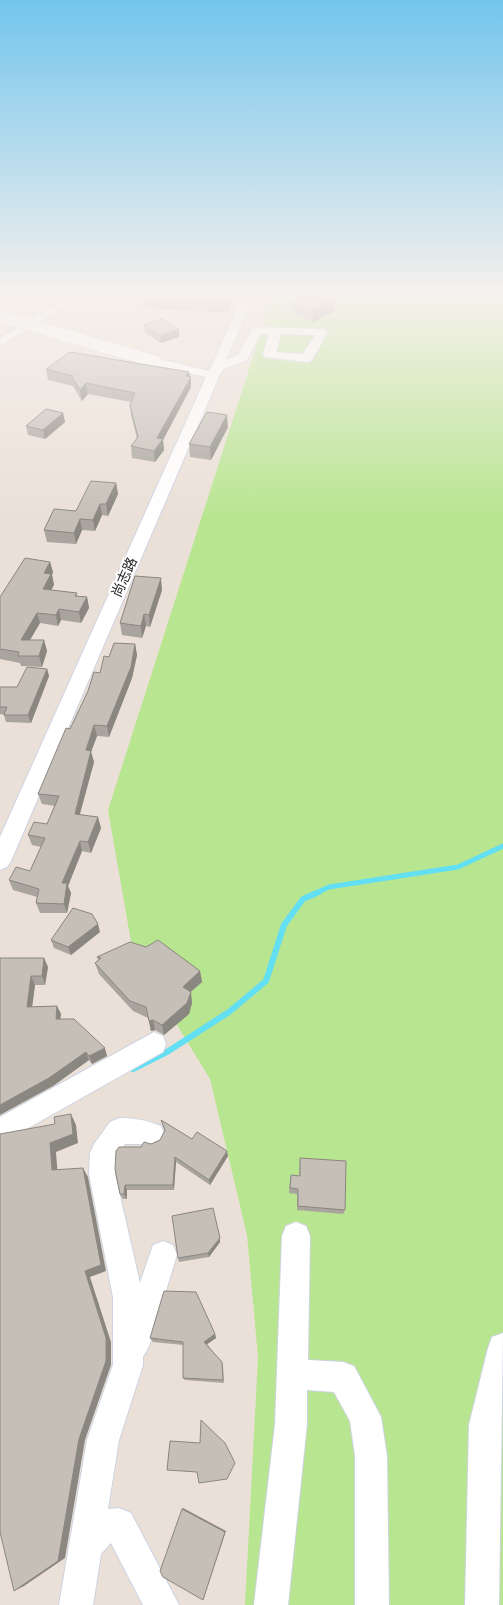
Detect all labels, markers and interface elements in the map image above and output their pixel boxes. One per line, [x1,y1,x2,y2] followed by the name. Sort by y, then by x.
[107,554,143,601] street label: 尚志路

